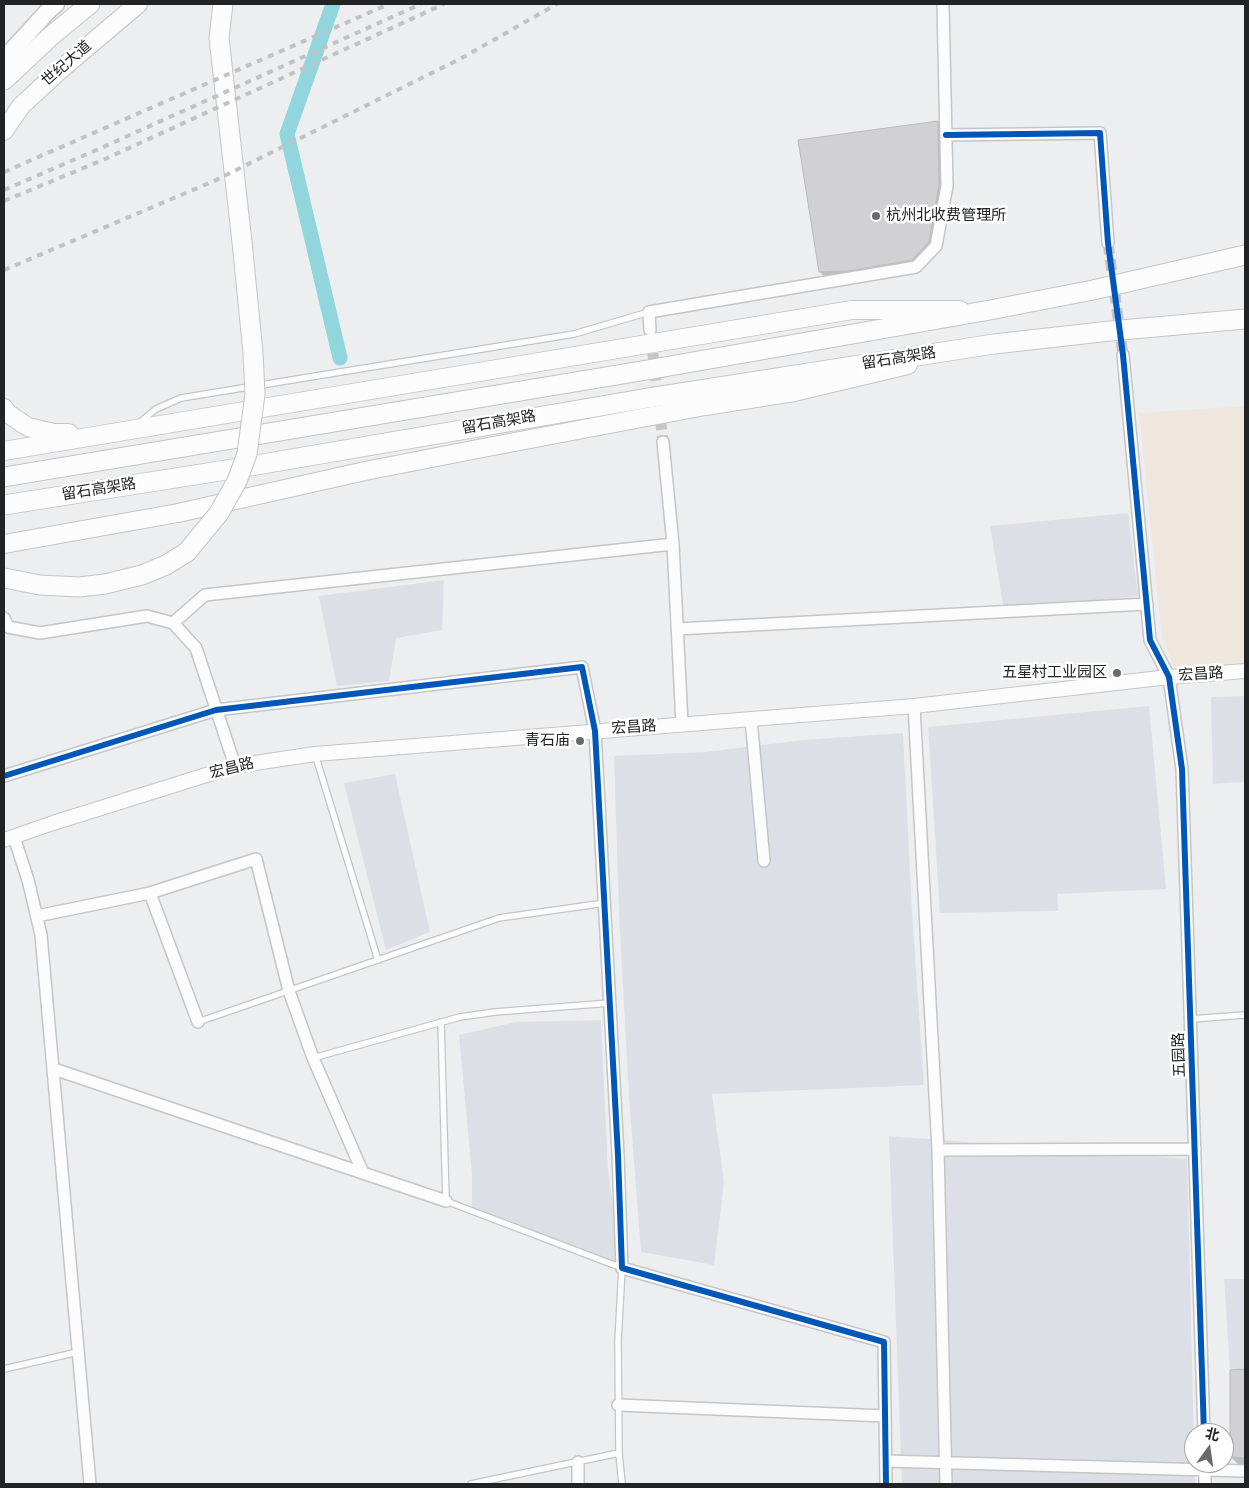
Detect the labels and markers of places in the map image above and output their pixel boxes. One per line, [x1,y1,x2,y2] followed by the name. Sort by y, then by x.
[886,207,1006,225] place label: 杭州北收费管理所
[870,210,882,222] marker: 杭州北收费管理所
[1002,664,1107,682] place label: 五星村工业园区
[1111,667,1123,679] marker: 五星村工业园区
[525,732,570,750] place label: 青石庙
[574,735,586,747] marker: 青石庙

